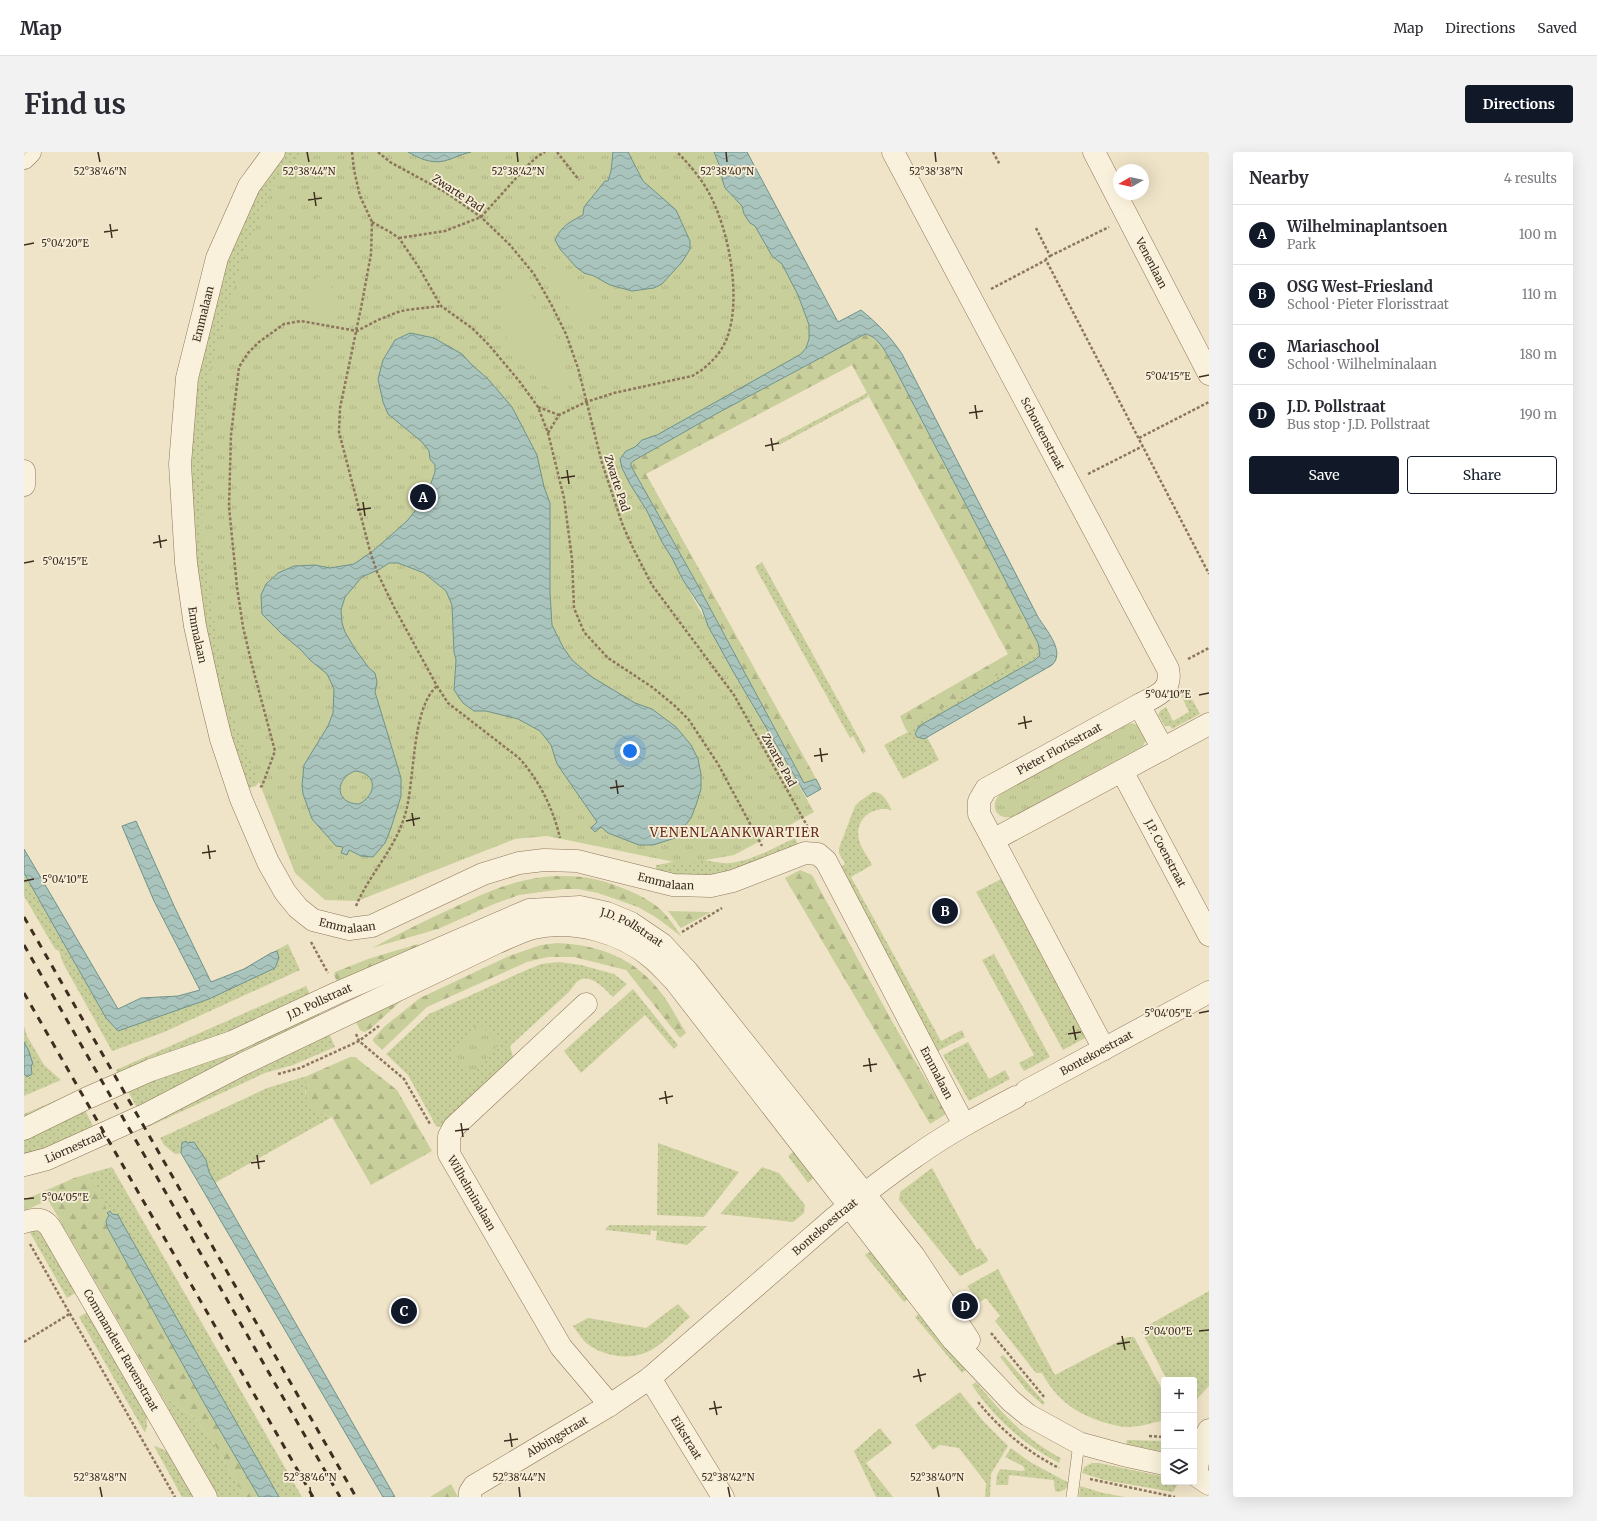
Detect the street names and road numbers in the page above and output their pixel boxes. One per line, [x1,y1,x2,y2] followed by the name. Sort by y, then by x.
[430,171,487,215] street label: Zwarte Pad
[1132,234,1171,291] street label: Venenlaan
[189,284,217,344] street label: Emmalaan
[1018,395,1068,473] street label: Schoutenstraat
[601,453,633,513] street label: Zwarte Pad
[185,606,210,665] street label: Emmalaan
[1014,719,1105,778] street label: Pieter Florisstraat
[759,731,800,789] street label: Zwarte Pad
[1141,816,1190,890] street label: J.P. Coenstraat
[636,869,695,893] street label: Emmalaan
[598,905,666,950] street label: J.D. Pollstraat
[318,915,377,936] street label: Emmalaan
[284,980,354,1023] street label: J.D. Pollstraat
[1057,1027,1136,1078] street label: Bontekoestraat
[917,1044,957,1102] street label: Emmalaan
[43,1126,109,1166] street label: Liornestraat
[444,1152,499,1234] street label: Wilhelminalaan
[789,1195,861,1258] street label: Bontekoestraat
[80,1287,162,1414] street label: Commandeur Ravenstraat
[523,1412,591,1461] street label: Abbingstraat
[668,1413,706,1462] street label: Eikstraat

